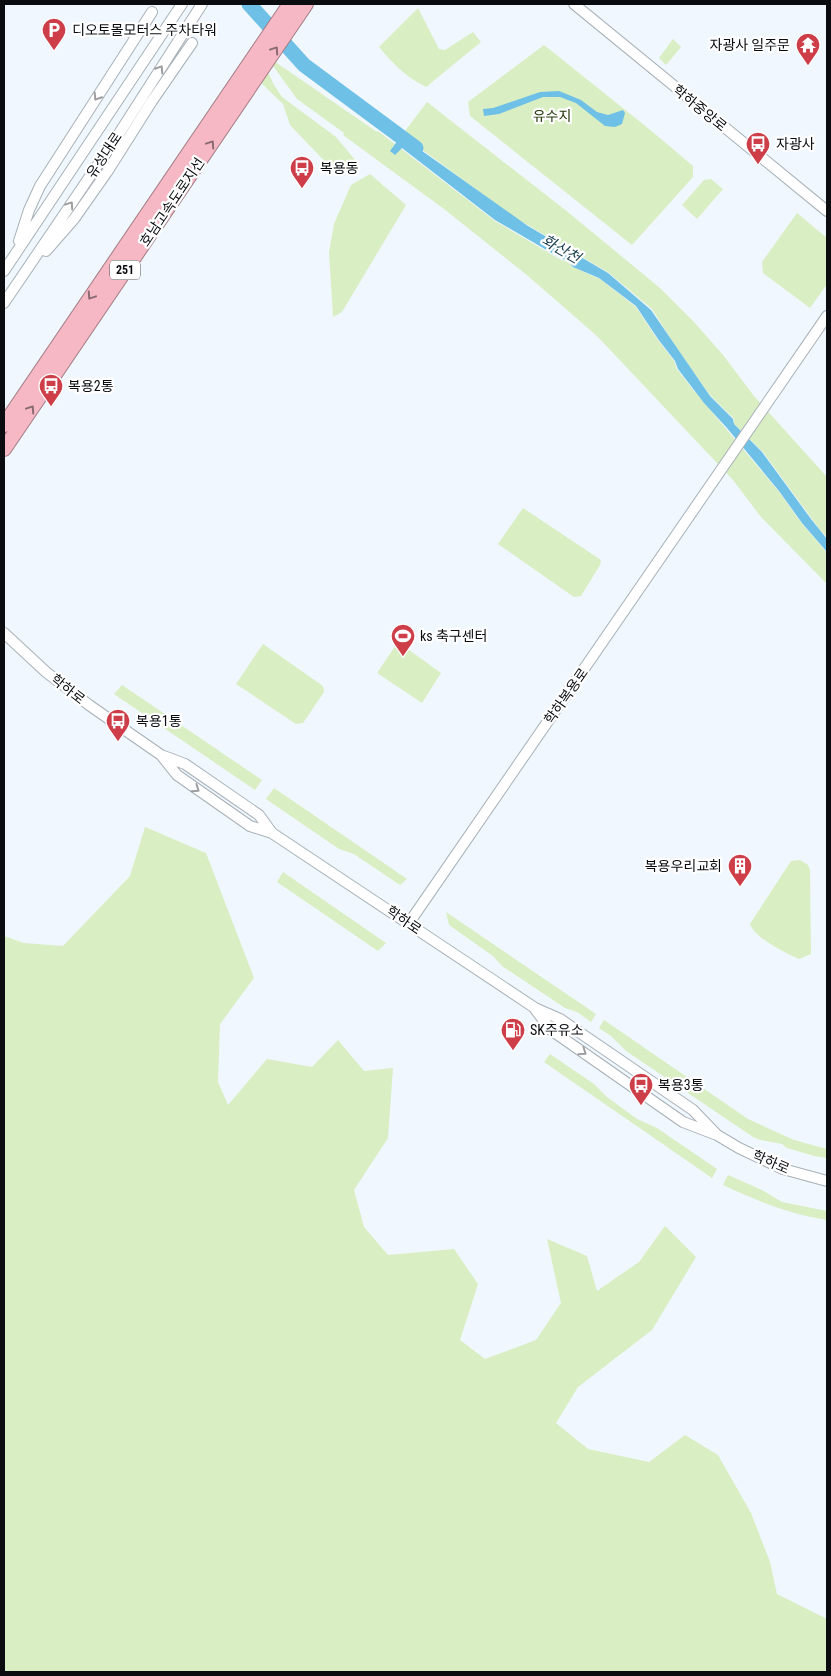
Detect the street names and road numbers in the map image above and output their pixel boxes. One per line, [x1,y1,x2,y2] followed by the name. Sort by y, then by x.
[670,82,730,135] street label: 학하중앙로
[83,129,125,181] street label: 유성대로
[137,155,207,249] street label: 호남고속도로지선
[110,260,140,280] road number: 251
[541,665,591,727] street label: 학하복용로
[48,671,88,707] street label: 학하로
[384,903,425,938] street label: 학하로
[750,1147,792,1177] street label: 학하로

